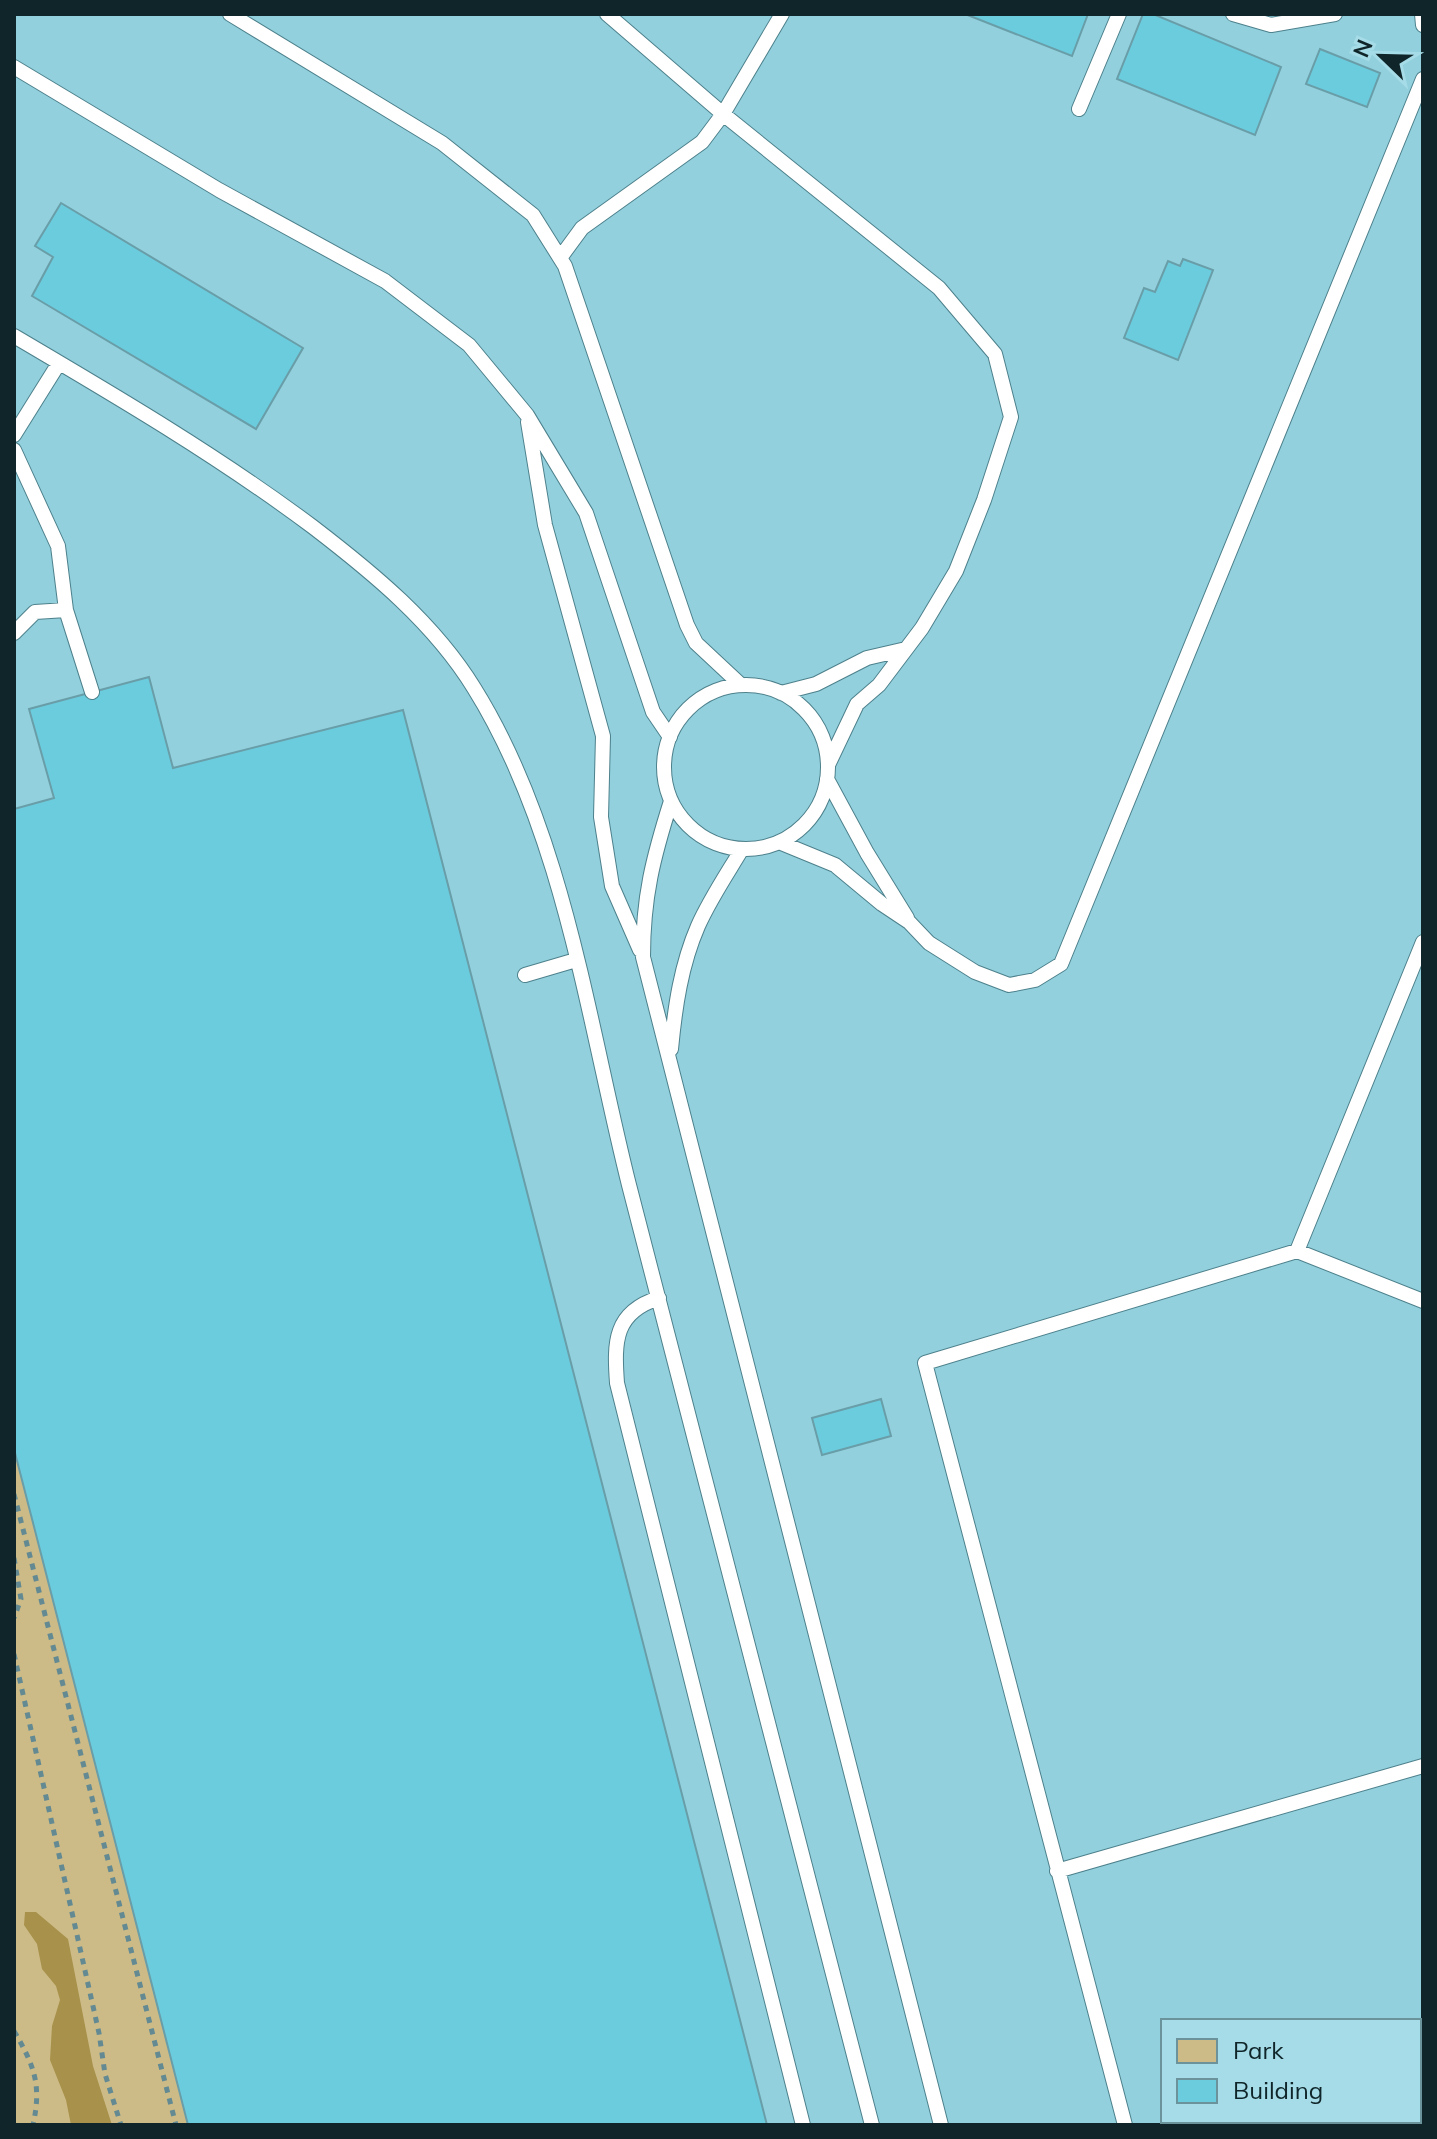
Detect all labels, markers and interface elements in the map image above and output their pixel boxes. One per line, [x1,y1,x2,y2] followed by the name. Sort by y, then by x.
[1341,16,1421,96] north arrow
[1346,35,1379,61] text: N
[1161,2019,1421,2123] legend
[1233,2035,1284,2065] text: Park
[1233,2075,1323,2105] text: Building

